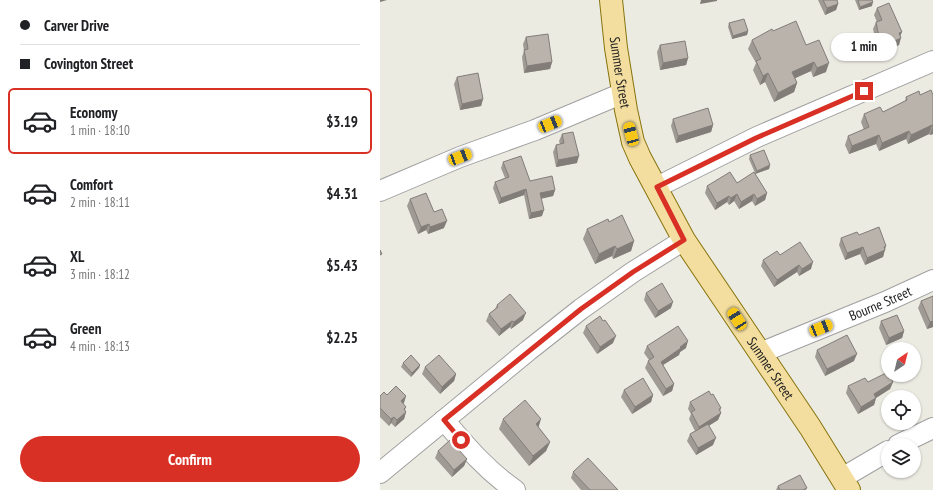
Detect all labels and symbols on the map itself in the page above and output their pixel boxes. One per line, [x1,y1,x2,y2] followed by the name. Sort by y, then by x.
[831,33,897,61] callout: 1 min
[606,36,635,110] street label: Summer Street
[855,82,873,100] route end
[537,114,563,134] car
[622,121,640,147] car
[447,147,473,167] car
[846,282,915,325] street label: Bourne Street
[725,306,749,332] car
[808,318,834,338] car
[743,333,798,403] street label: Summer Street
[881,342,921,382] north arrow
[452,431,470,449] route start

